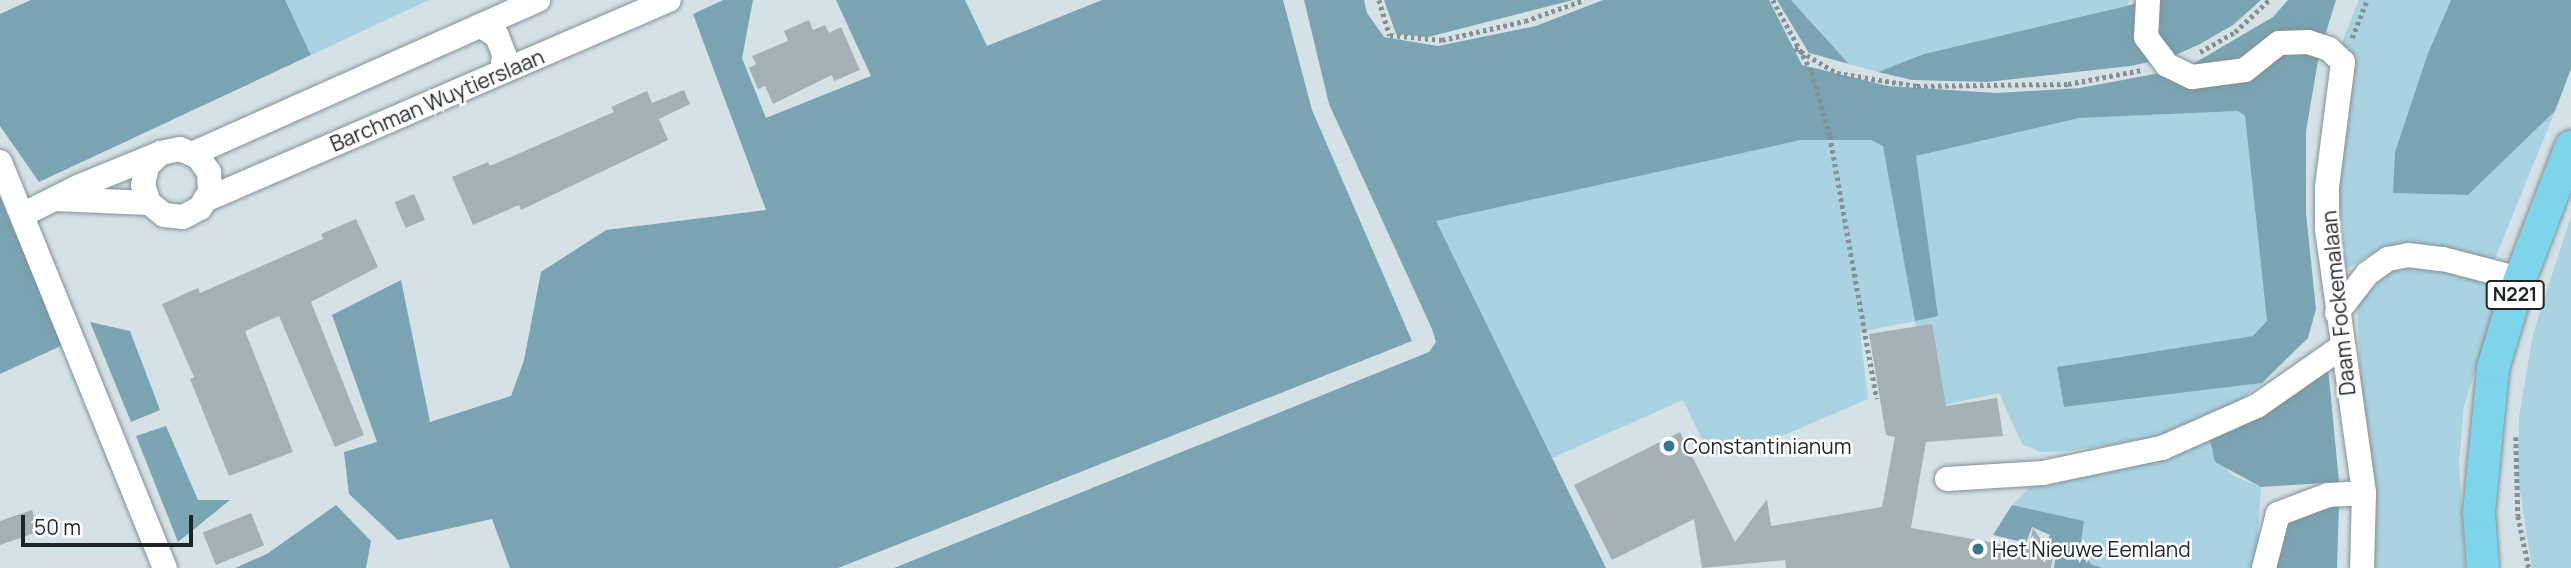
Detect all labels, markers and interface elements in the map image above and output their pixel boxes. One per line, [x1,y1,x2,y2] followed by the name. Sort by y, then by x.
[326,43,548,157] street label: Barchman Wuytierslaan
[2316,209,2360,397] street label: Daam Fockemalaan
[2485,280,2545,310] road number: N221
[1683,433,1852,459] place label: Constantinianum
[1661,438,1677,454] marker: Constantinianum
[24,502,196,546] scale bar
[34,513,81,541] text: 50 m
[1992,536,2191,562] place label: Het Nieuwe Eemland
[1970,541,1986,557] marker: Het Nieuwe Eemland

